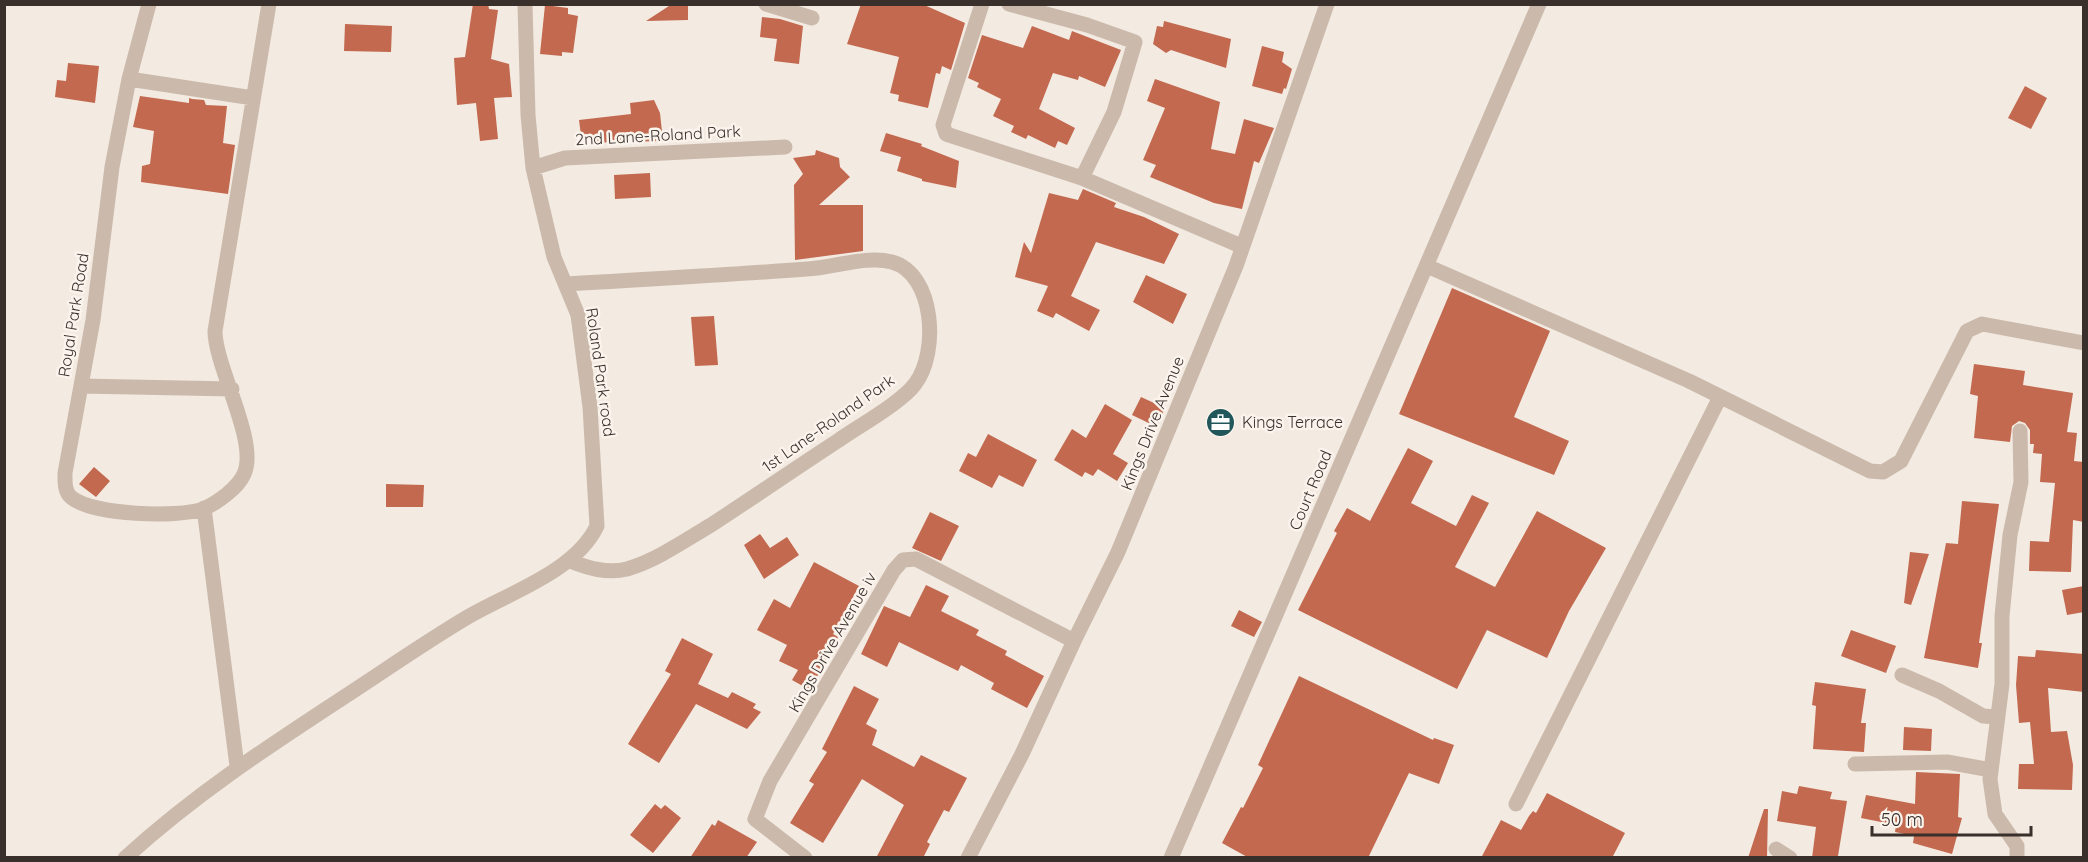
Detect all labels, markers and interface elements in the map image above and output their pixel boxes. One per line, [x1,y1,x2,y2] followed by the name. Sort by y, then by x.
[575,121,741,149] street label: 2nd Lane-Roland Park
[53,252,93,378] street label: Royal Park Road
[582,306,620,438] street label: Roland Park road
[1116,353,1188,493] street label: Kings Drive Avenue
[758,370,898,476] street label: 1st Lane-Roland Park
[1205,406,1237,438] office icon: Kings Terrace
[1242,412,1343,432] place label: Kings Terrace
[1284,447,1336,533] street label: Court Road
[784,568,880,716] street label: Kings Drive Avenue iv
[1872,799,2031,837] scale bar
[1881,808,1923,831] text: 50 m

